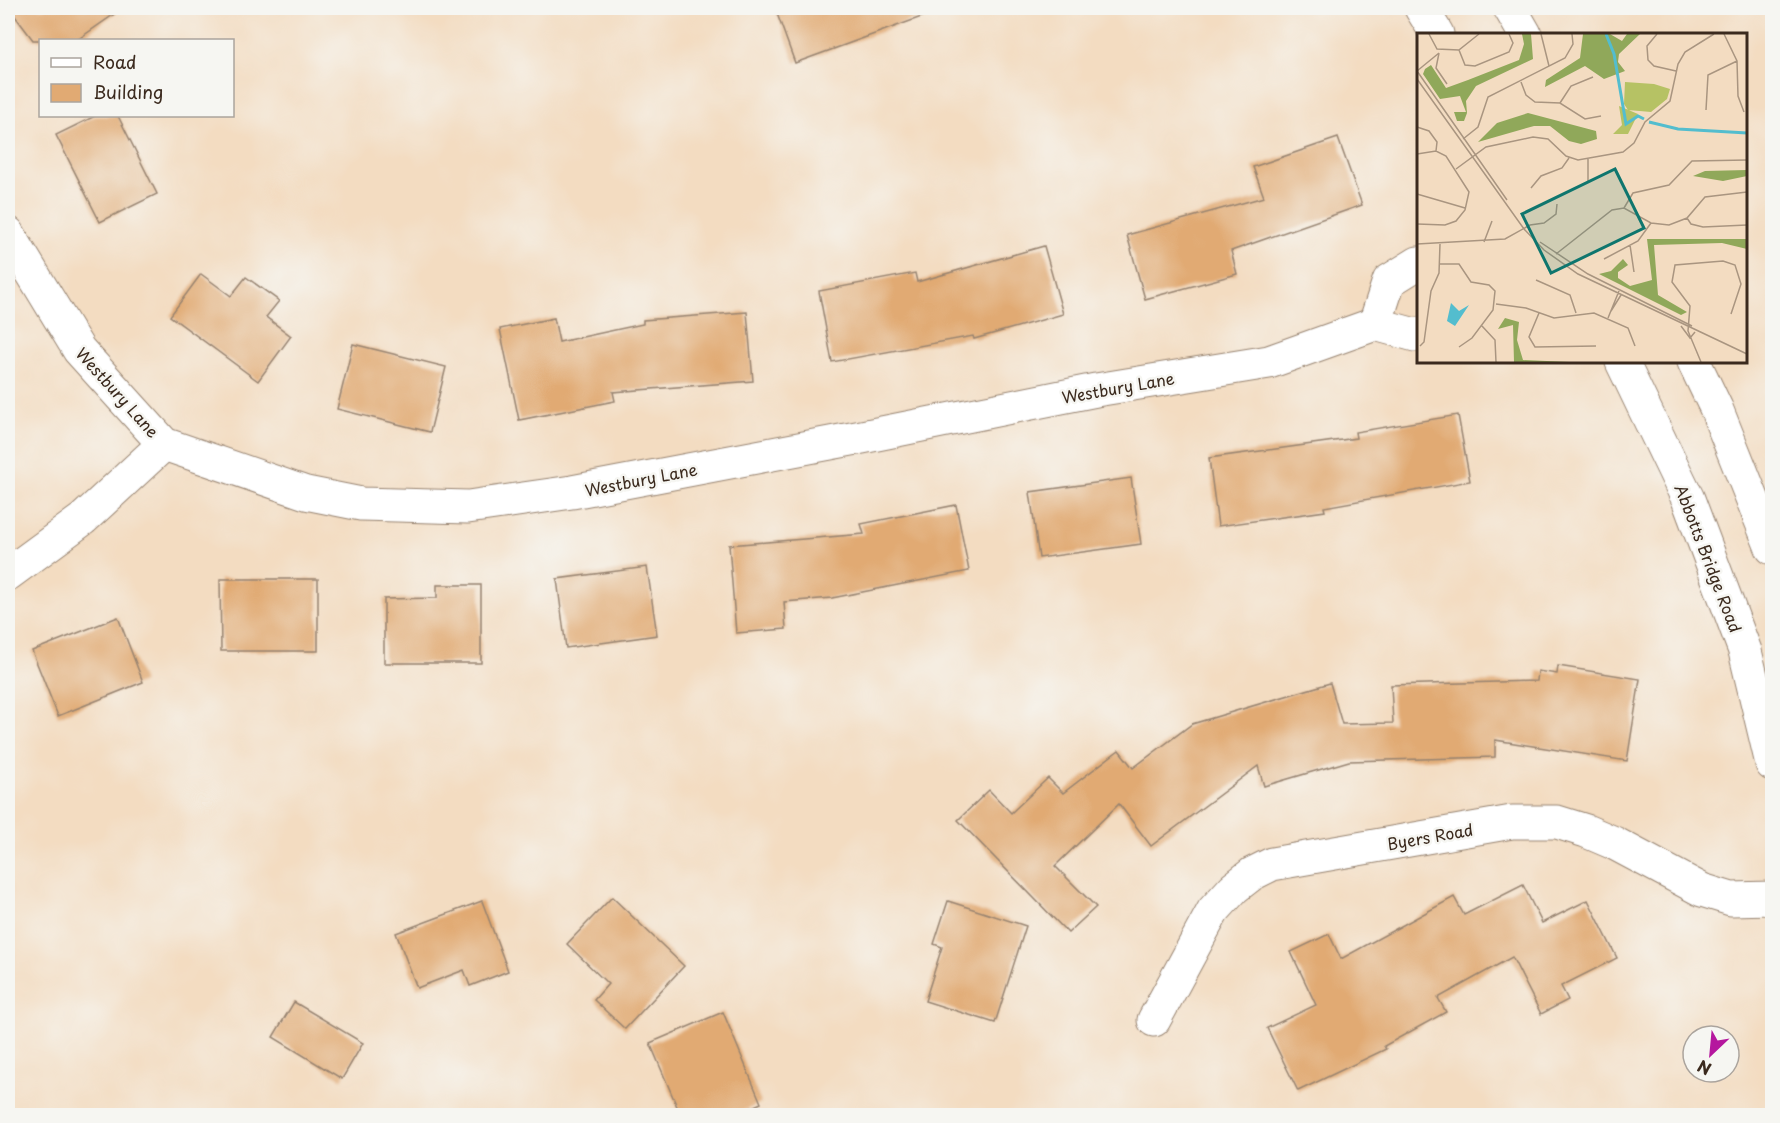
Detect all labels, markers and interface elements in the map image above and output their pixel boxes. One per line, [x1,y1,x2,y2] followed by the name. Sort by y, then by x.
[1417,33,1747,363] inset map
[39,39,234,117] legend
[93,48,137,75] text: Road
[93,78,163,105] text: Building
[71,342,165,442] street label: Westbury Lane
[1060,365,1176,409] street label: Westbury Lane
[583,456,699,502] street label: Westbury Lane
[1670,480,1748,636] street label: Abbotts Bridge Road
[1385,817,1475,855] street label: Byers Road
[1681,1024,1741,1084] north arrow
[1693,1055,1715,1082] text: N

